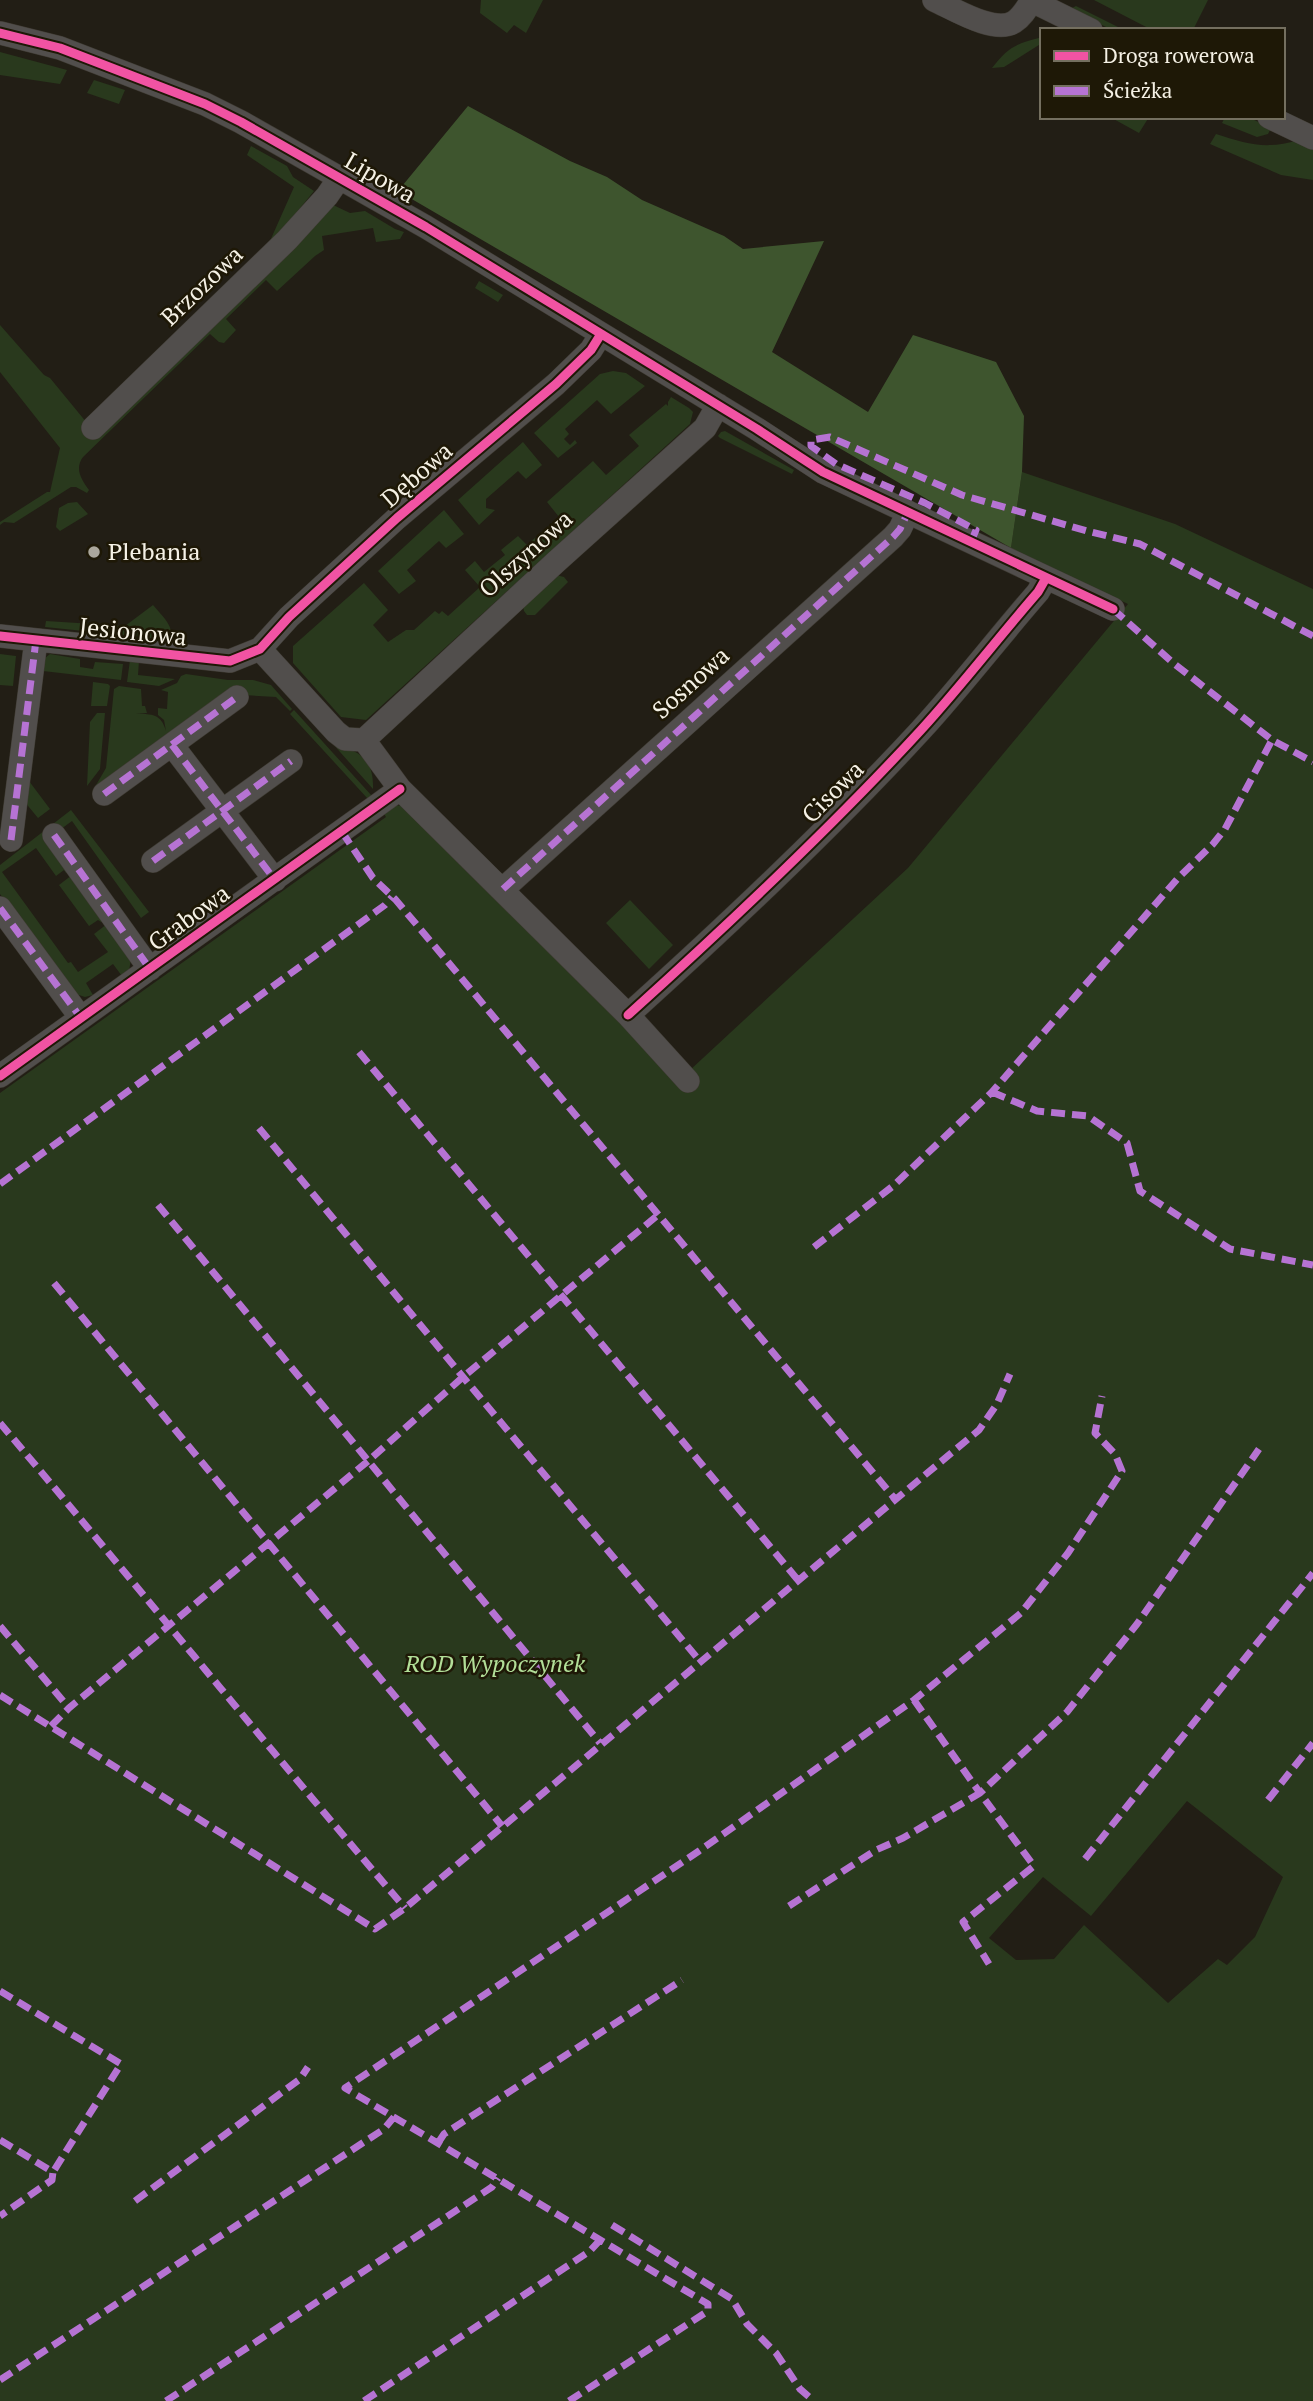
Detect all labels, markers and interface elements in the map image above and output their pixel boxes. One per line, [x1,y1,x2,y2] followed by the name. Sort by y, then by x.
[1040,28,1285,119] legend
[1103,41,1255,69] text: Droga rowerowa
[1103,76,1173,104] text: Ścieżka
[339,144,422,210] street label: Lipowa
[153,238,249,332] street label: Brzozowa
[374,434,459,514] street label: Dębowa
[472,503,579,604] street label: Olszynowa
[108,535,200,567] place label: Plebania
[86,544,102,560] marker: Plebania
[78,609,188,653] street label: Jesionowa
[645,639,736,725] street label: Sosnowa
[794,753,870,829] street label: Cisowa
[141,877,236,958] street label: Grabowa
[404,1647,586,1679] park label: ROD Wypoczynek

